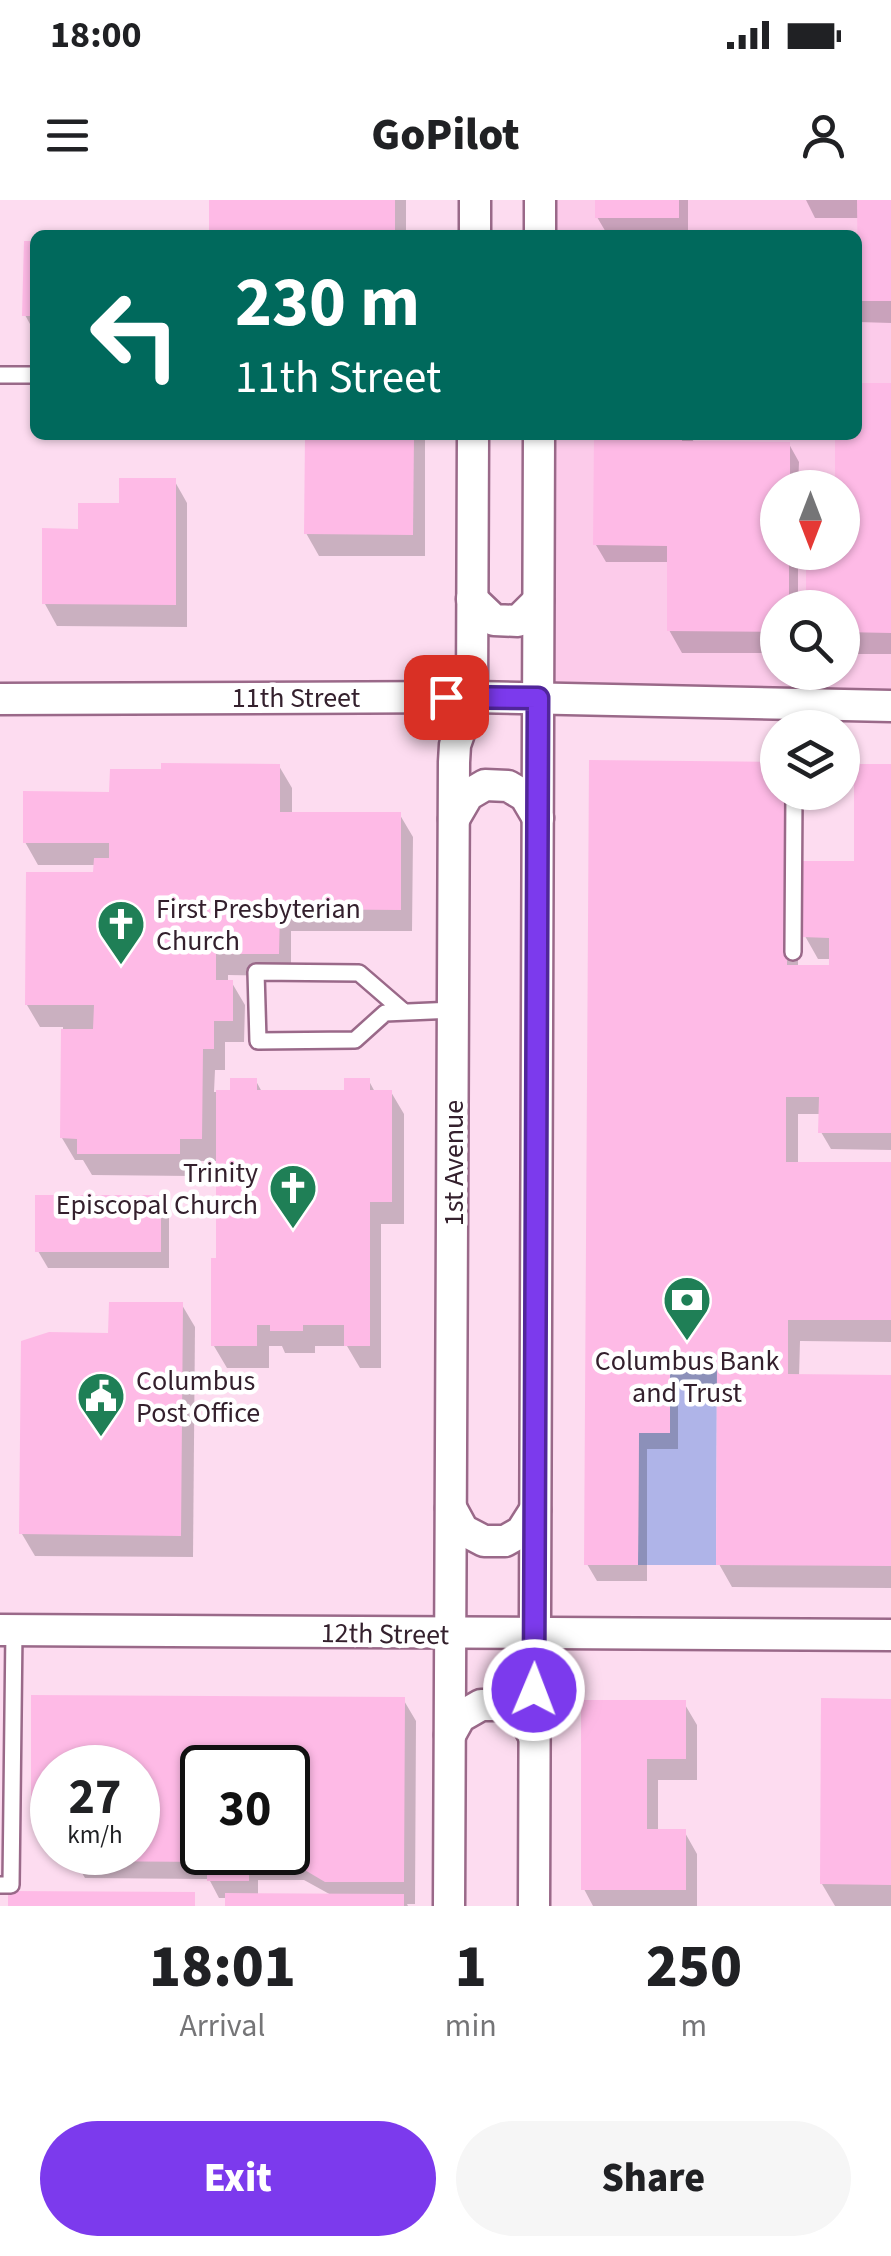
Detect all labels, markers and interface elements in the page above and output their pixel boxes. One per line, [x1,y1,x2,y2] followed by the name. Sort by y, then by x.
[50,8,142,62] text: 18:00
[371,103,520,167] text: GoPilot
[40,108,95,163] icon: menu
[796,108,851,163] icon: person
[235,253,420,353] text: 230 m
[70,270,200,400] icon: left
[235,346,441,410] text: 11th Street
[760,470,860,570] north arrow
[760,470,860,810] map controls
[760,590,860,690] button: search
[404,655,489,740] pin
[419,670,474,725] icon: arrive
[232,678,361,718] street label: 11th Street
[760,710,860,810] button: layers
[156,889,361,961] place label: First Presbyterian Church
[95,898,147,966] church icon: First Presbyterian Church
[434,1100,474,1226] street label: 1st Avenue
[56,1153,258,1225] place label: Trinity Episcopal Church
[267,1162,319,1230] church icon: Trinity Episcopal Church
[661,1274,713,1342] bank icon: Columbus Bank and Trust
[595,1341,779,1413] place label: Columbus Bank and Trust
[136,1361,260,1433] place label: Columbus Post Office
[75,1370,127,1438] public building icon: Columbus Post Office
[321,1613,450,1655] street label: 12th Street
[482,1638,586,1742] position arrow
[180,1745,310,1875] speed limit sign: 30
[69,1762,121,1833] text: 27
[67,1817,123,1853] text: km/h
[149,1925,296,2010] text: 18:01
[455,1925,487,2010] text: 1
[646,1925,742,2010] text: 250
[179,2003,265,2049] text: Arrival
[445,2003,497,2049] text: min
[681,2003,707,2049] text: m
[40,2121,436,2236] button: Exit
[456,2121,851,2236] button: Share

